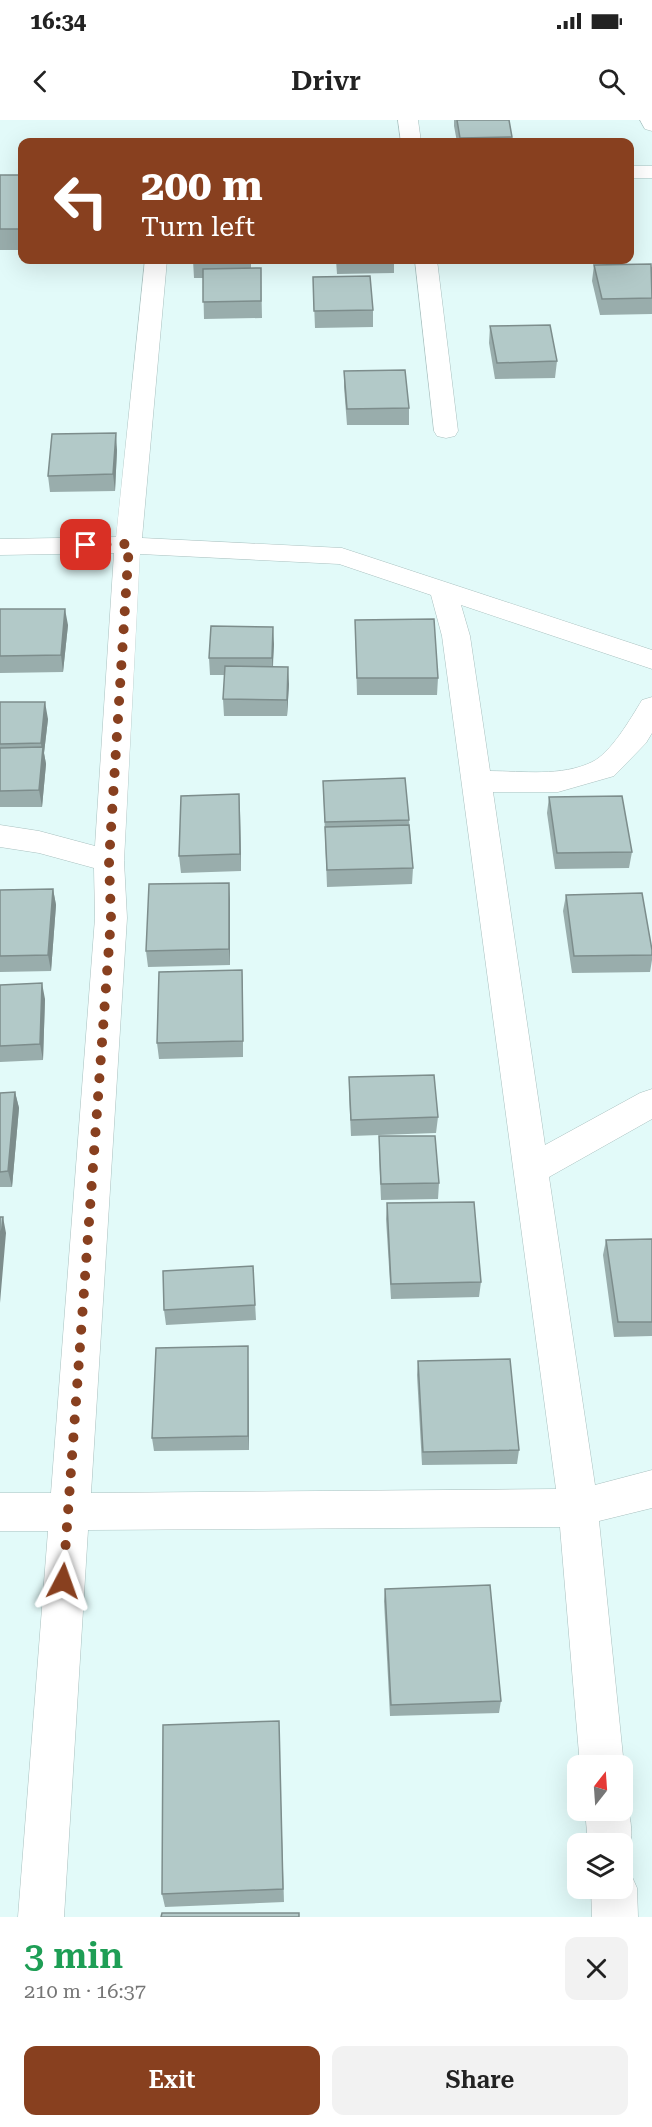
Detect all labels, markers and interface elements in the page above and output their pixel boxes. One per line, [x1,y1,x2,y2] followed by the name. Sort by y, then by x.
[30,9,86,34] text: 16:34
[24,65,57,98] icon: back
[291,65,361,97] text: Drivr
[595,65,628,98] icon: search
[141,161,263,210] text: 200 m
[42,162,120,240] icon: left
[141,211,255,243] text: Turn left
[60,519,111,570] pin
[69,528,102,561] icon: arrive
[31,1549,95,1613] position arrow
[567,1755,633,1821] north arrow
[567,1755,633,1899] map controls
[567,1833,633,1899] button: layers
[24,1935,123,1977] text: 3 min
[565,1937,628,2000] button: close
[24,1979,146,2003] text: 210 m · 16:37
[24,2046,320,2115] button: Exit
[332,2046,628,2115] button: Share

